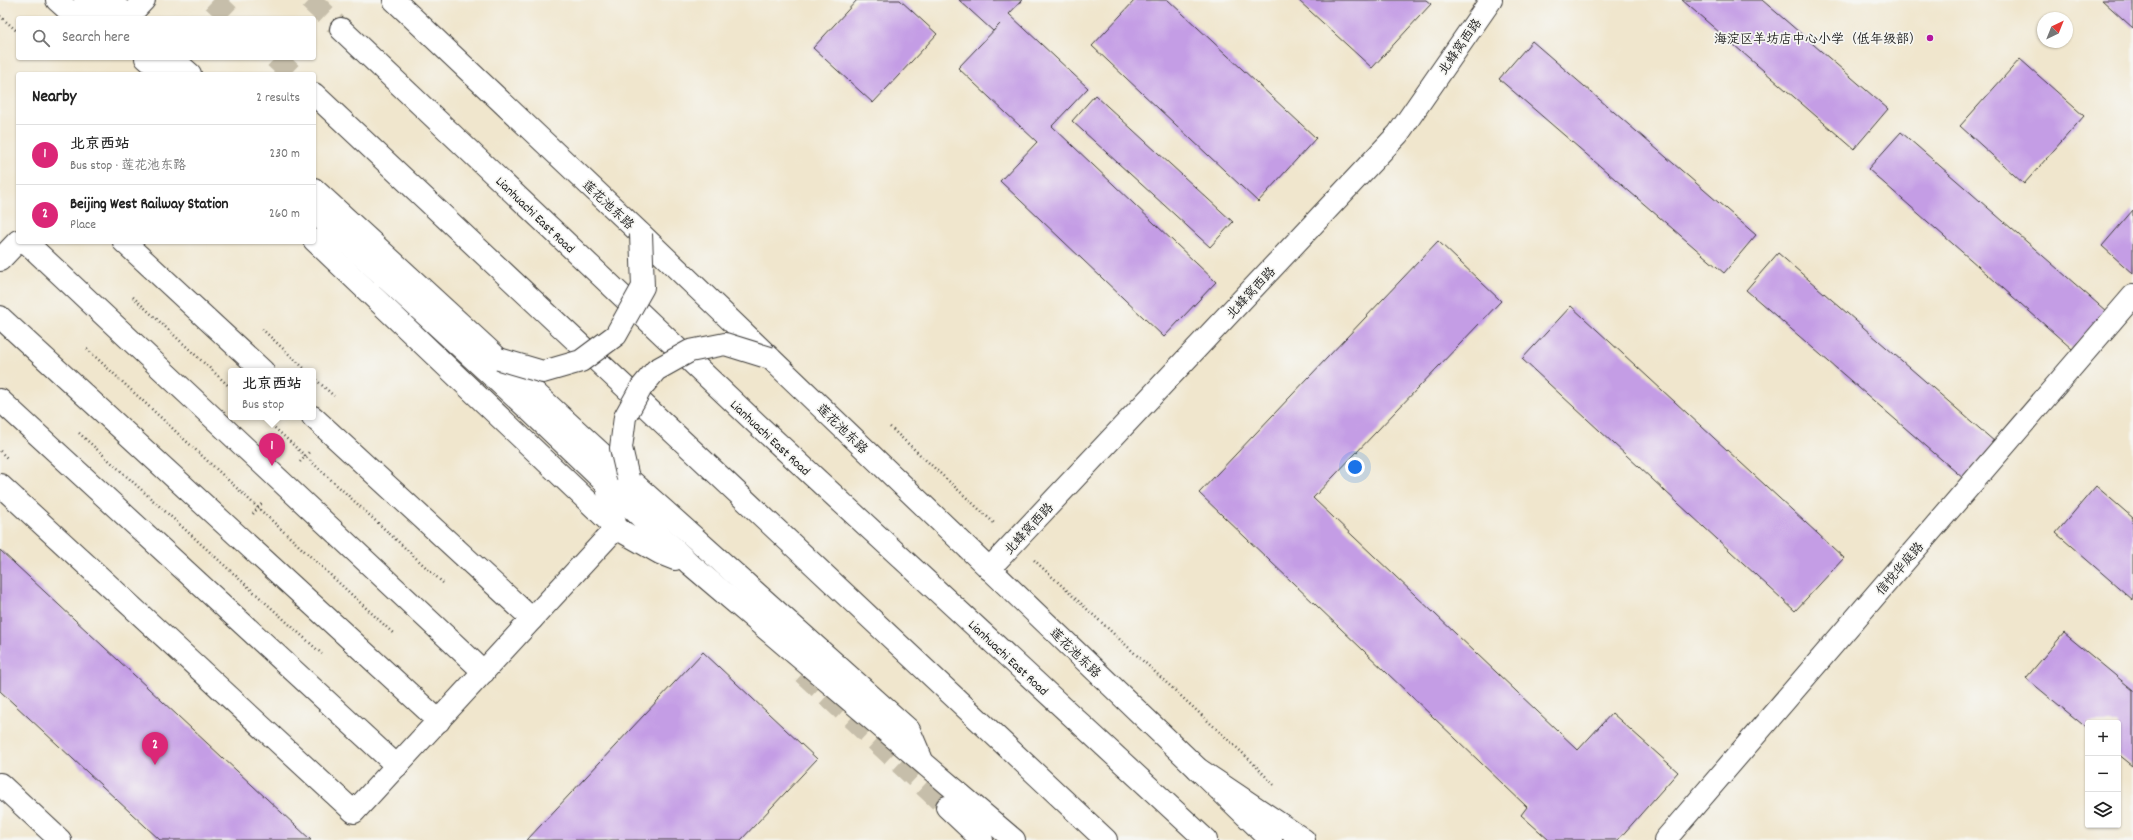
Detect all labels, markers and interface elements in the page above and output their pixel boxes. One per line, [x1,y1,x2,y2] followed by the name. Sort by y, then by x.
[2037,12,2073,48] north arrow
[1435,15,1487,80] street label: 北蜂窝西路
[16,16,316,60] search box
[30,27,52,49] icon: search
[62,27,130,49] text: Search here
[1714,31,1922,50] place label: 海淀区羊坊店中心小学（低年级部）
[1925,33,1935,43] marker: 海淀区羊坊店中心小学（低年级部）
[32,86,76,110] text: Nearby
[256,89,300,108] text: 2 results
[70,134,130,156] text: 北京西站
[44,145,46,164] text: 1
[270,145,300,164] text: 230 m
[70,157,186,176] text: Bus stop · 莲花池东路
[490,173,578,259] street label: Lianhuachi East Road
[577,177,638,235] street label: 莲花池东路
[70,194,229,216] text: Beijing West Railway Station
[42,205,48,224] text: 2
[269,205,300,224] text: 260 m
[70,216,96,235] text: Place
[1223,263,1281,324] street label: 北蜂窝西路
[228,368,316,420] popup
[242,374,302,396] text: 北京西站
[242,396,284,415] text: Bus stop
[725,397,814,481] street label: Lianhuachi East Road
[811,400,871,459] street label: 莲花池东路
[259,433,285,466] pin: 1
[1345,457,1365,477] your location
[1001,499,1059,560] street label: 北蜂窝西路
[1872,539,1929,600] street label: 信悦华庭路
[963,617,1052,701] street label: Lianhuachi East Road
[1044,624,1104,683] street label: 莲花池东路
[2085,720,2121,828] map controls
[2085,720,2121,756] button: +
[142,732,168,765] pin: 2
[2085,756,2121,792] button: −
[2085,792,2121,828] button: layers

